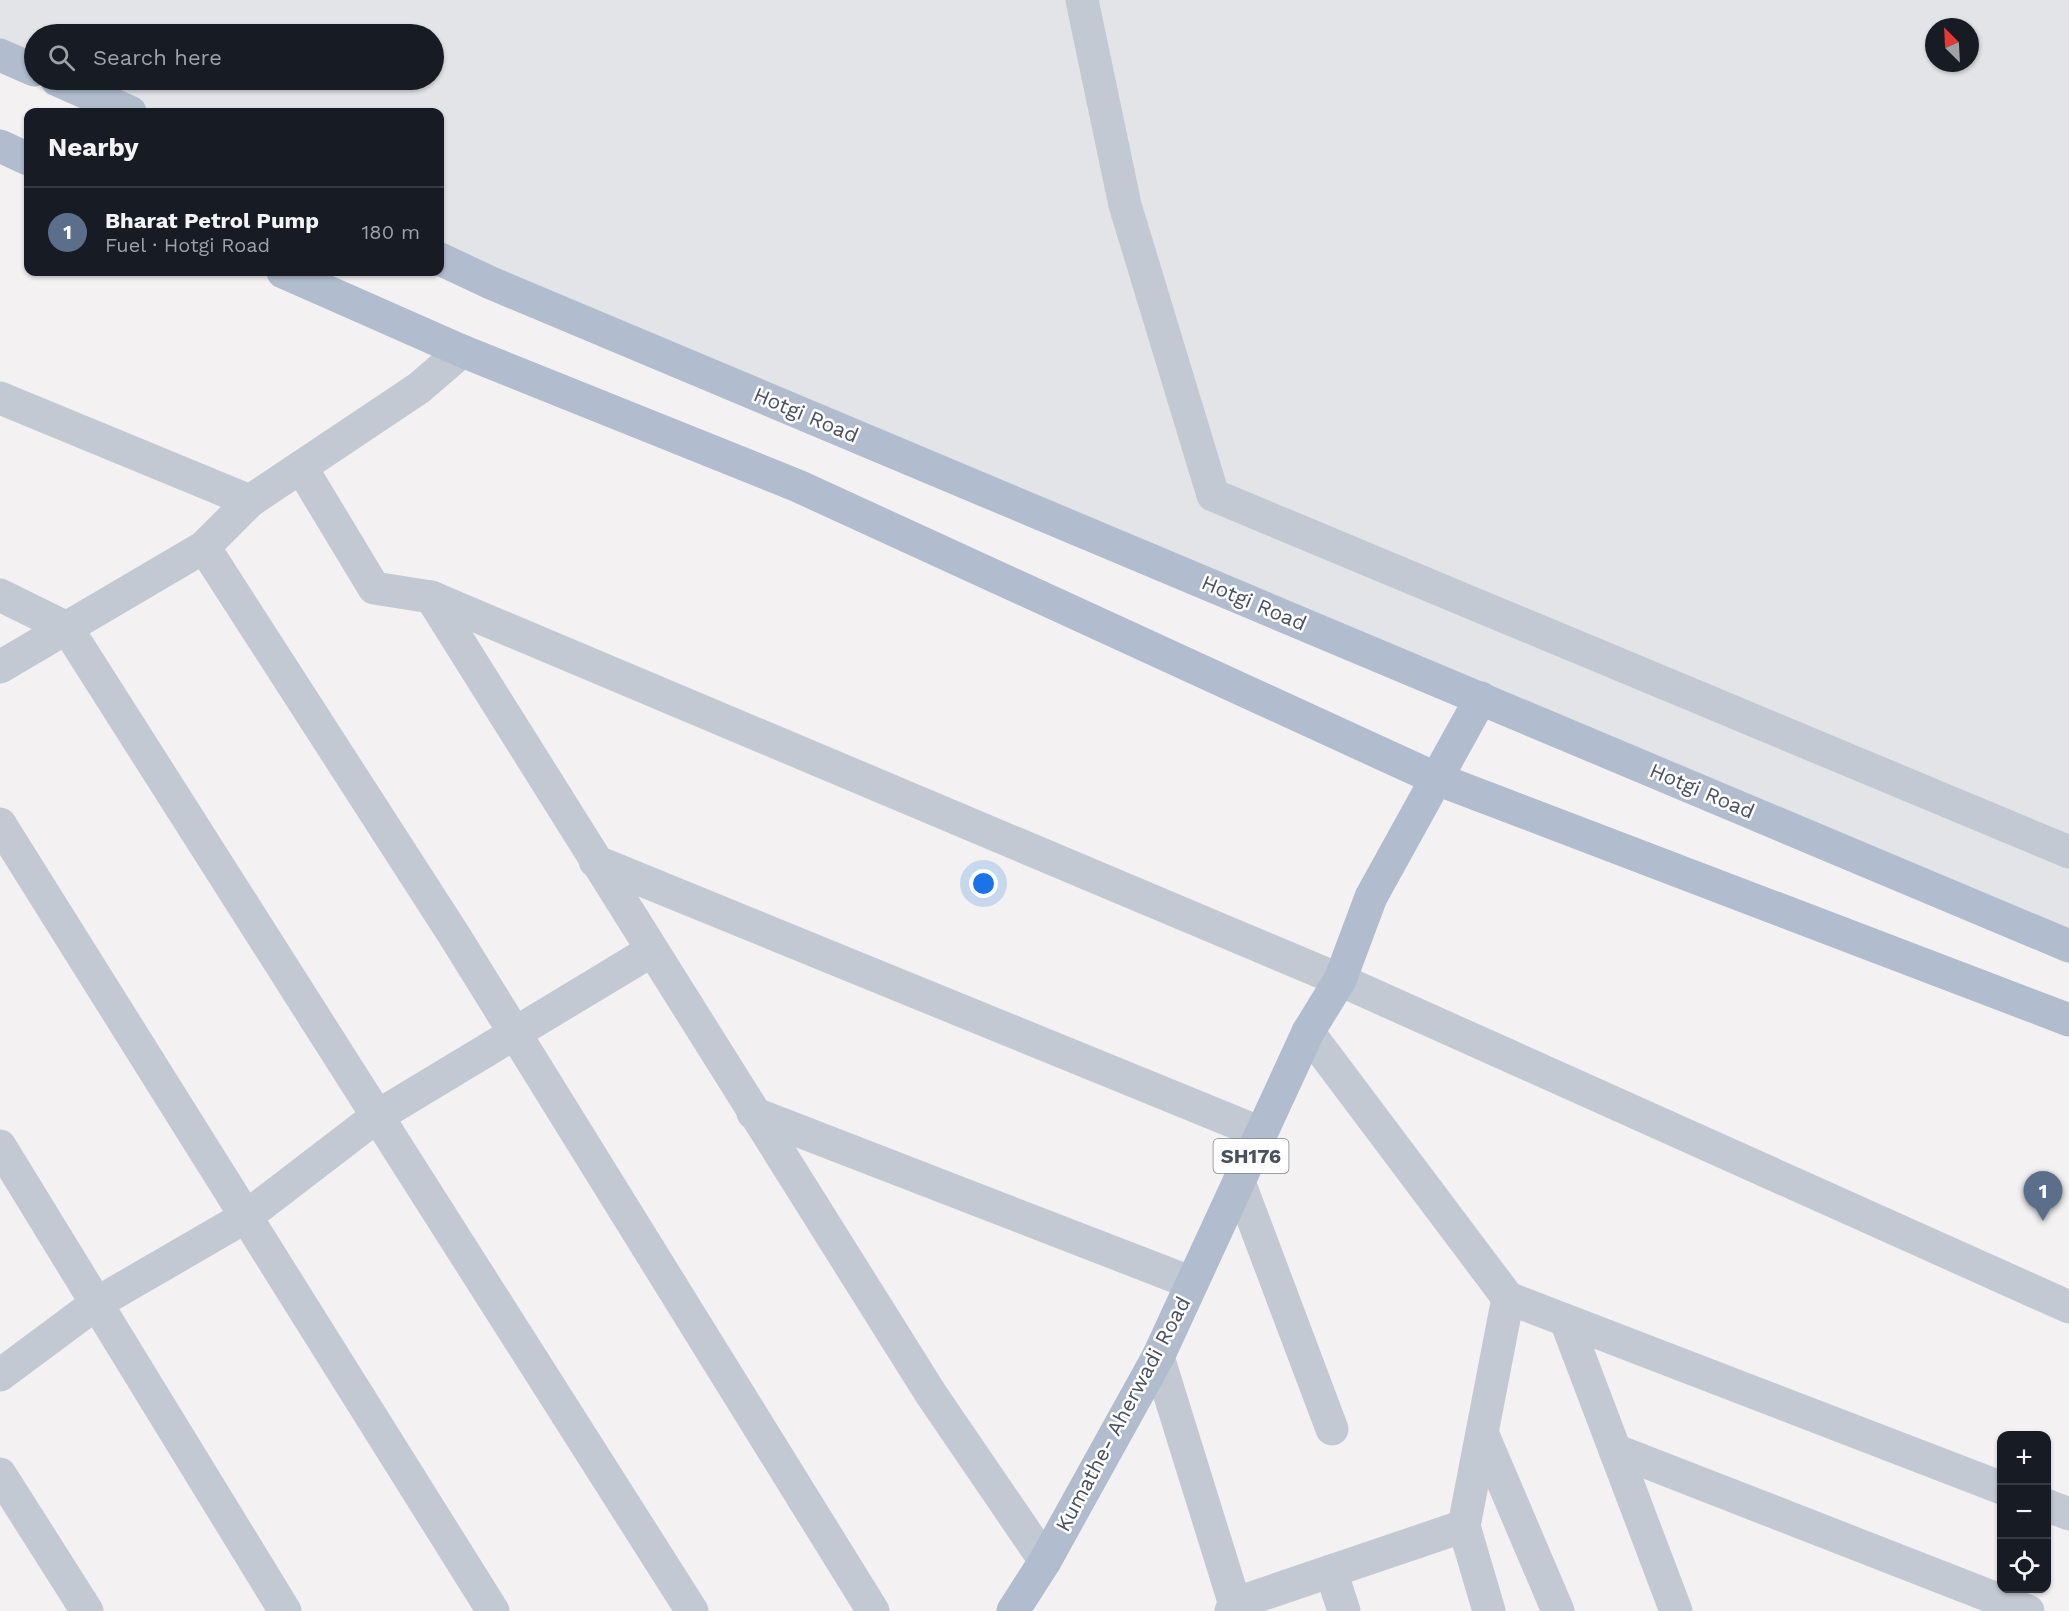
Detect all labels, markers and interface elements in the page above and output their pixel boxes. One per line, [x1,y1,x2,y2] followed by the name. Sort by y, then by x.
[1925,18,1979,72] north arrow
[24,24,444,90] search box
[45,41,78,74] icon: search
[93,45,222,70] text: Search here
[48,132,139,162] text: Nearby
[105,208,319,233] text: Bharat Petrol Pump
[63,220,72,244] text: 1
[362,220,420,244] text: 180 m
[105,233,270,257] text: Fuel · Hotgi Road
[750,381,862,448] street label: Hotgi Road
[1198,569,1310,636] street label: Hotgi Road
[1646,757,1758,824] street label: Hotgi Road
[969,869,998,898] your location
[1214,1139,1288,1173] road number: SH176
[2024,1172,2062,1221] pin: 1
[1050,1292,1195,1536] street label: Kumathe- Aherwadi Road
[1997,1431,2051,1593] map controls
[1997,1431,2051,1485] button: +
[1997,1485,2051,1539] button: −
[1997,1539,2051,1593] button: locate

